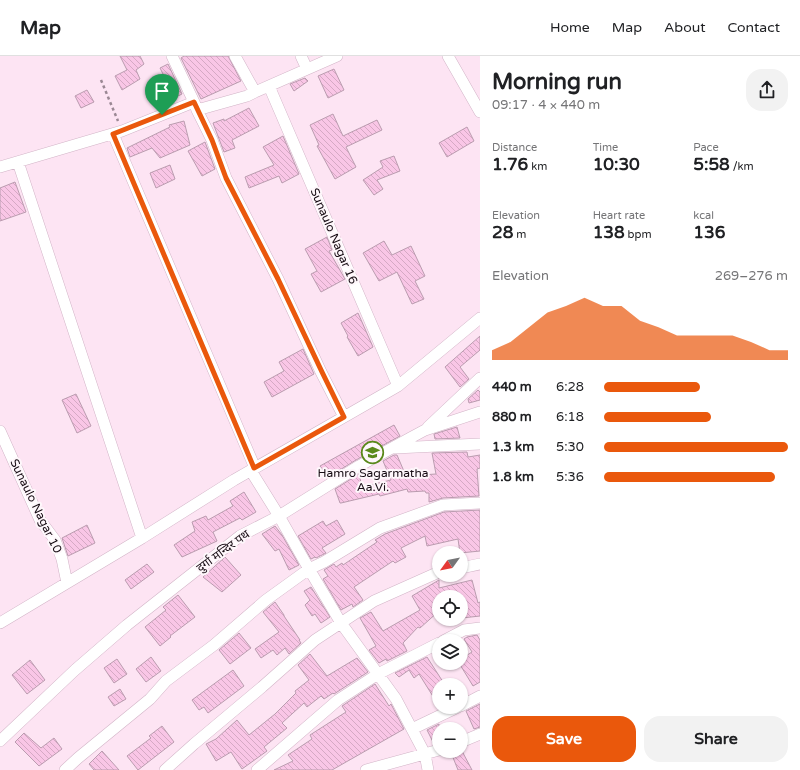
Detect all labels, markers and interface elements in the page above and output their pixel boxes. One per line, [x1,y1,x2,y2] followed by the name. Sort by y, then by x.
[20,17,61,39] text: Map
[550,19,590,36] text: Home
[612,19,642,36] text: Map
[664,19,706,36] text: About
[728,19,780,36] text: Contact
[492,69,622,95] text: Morning run
[746,69,788,111] button: share
[145,74,179,115] pin
[151,80,173,102] icon: arrive
[492,97,600,113] text: 09:17 · 4 × 440 m
[492,141,537,154] text: Distance
[593,141,618,154] text: Time
[693,141,719,154] text: Pace
[492,154,528,175] text: 1.76
[593,154,640,175] text: 10:30
[693,154,730,175] text: 5:58
[528,160,547,173] text: km
[730,160,754,173] text: /km
[307,186,361,286] street label: Sunaulo Nagar 16
[492,209,540,222] text: Elevation
[593,209,645,222] text: Heart rate
[693,209,714,222] text: kcal
[492,222,513,243] text: 28
[593,222,625,243] text: 138
[693,222,725,243] text: 136
[513,228,526,241] text: m
[625,228,652,241] text: bpm
[492,268,549,284] text: Elevation
[715,268,788,284] text: 269–276 m
[492,379,532,395] text: 440 m
[556,379,584,395] text: 6:28
[492,409,532,425] text: 880 m
[556,409,584,425] text: 6:18
[360,439,386,465] school or university icon: Hamro Sagarmatha Aa.Vi.
[492,439,534,455] text: 1.3 km
[556,439,584,455] text: 5:30
[7,457,65,556] street label: Sunaulo Nagar 10
[318,466,428,494] place label: Hamro Sagarmatha Aa.Vi.
[492,469,534,485] text: 1.8 km
[556,469,584,485] text: 5:36
[193,526,253,576] street label: दुर्गा मन्दिर पथ
[432,546,468,582] north arrow
[432,546,468,758] map controls
[432,590,468,626] button: locate
[432,634,468,670] button: layers
[432,678,468,714] button: +
[492,716,636,762] button: Save
[644,716,788,762] button: Share
[432,722,468,758] button: −

